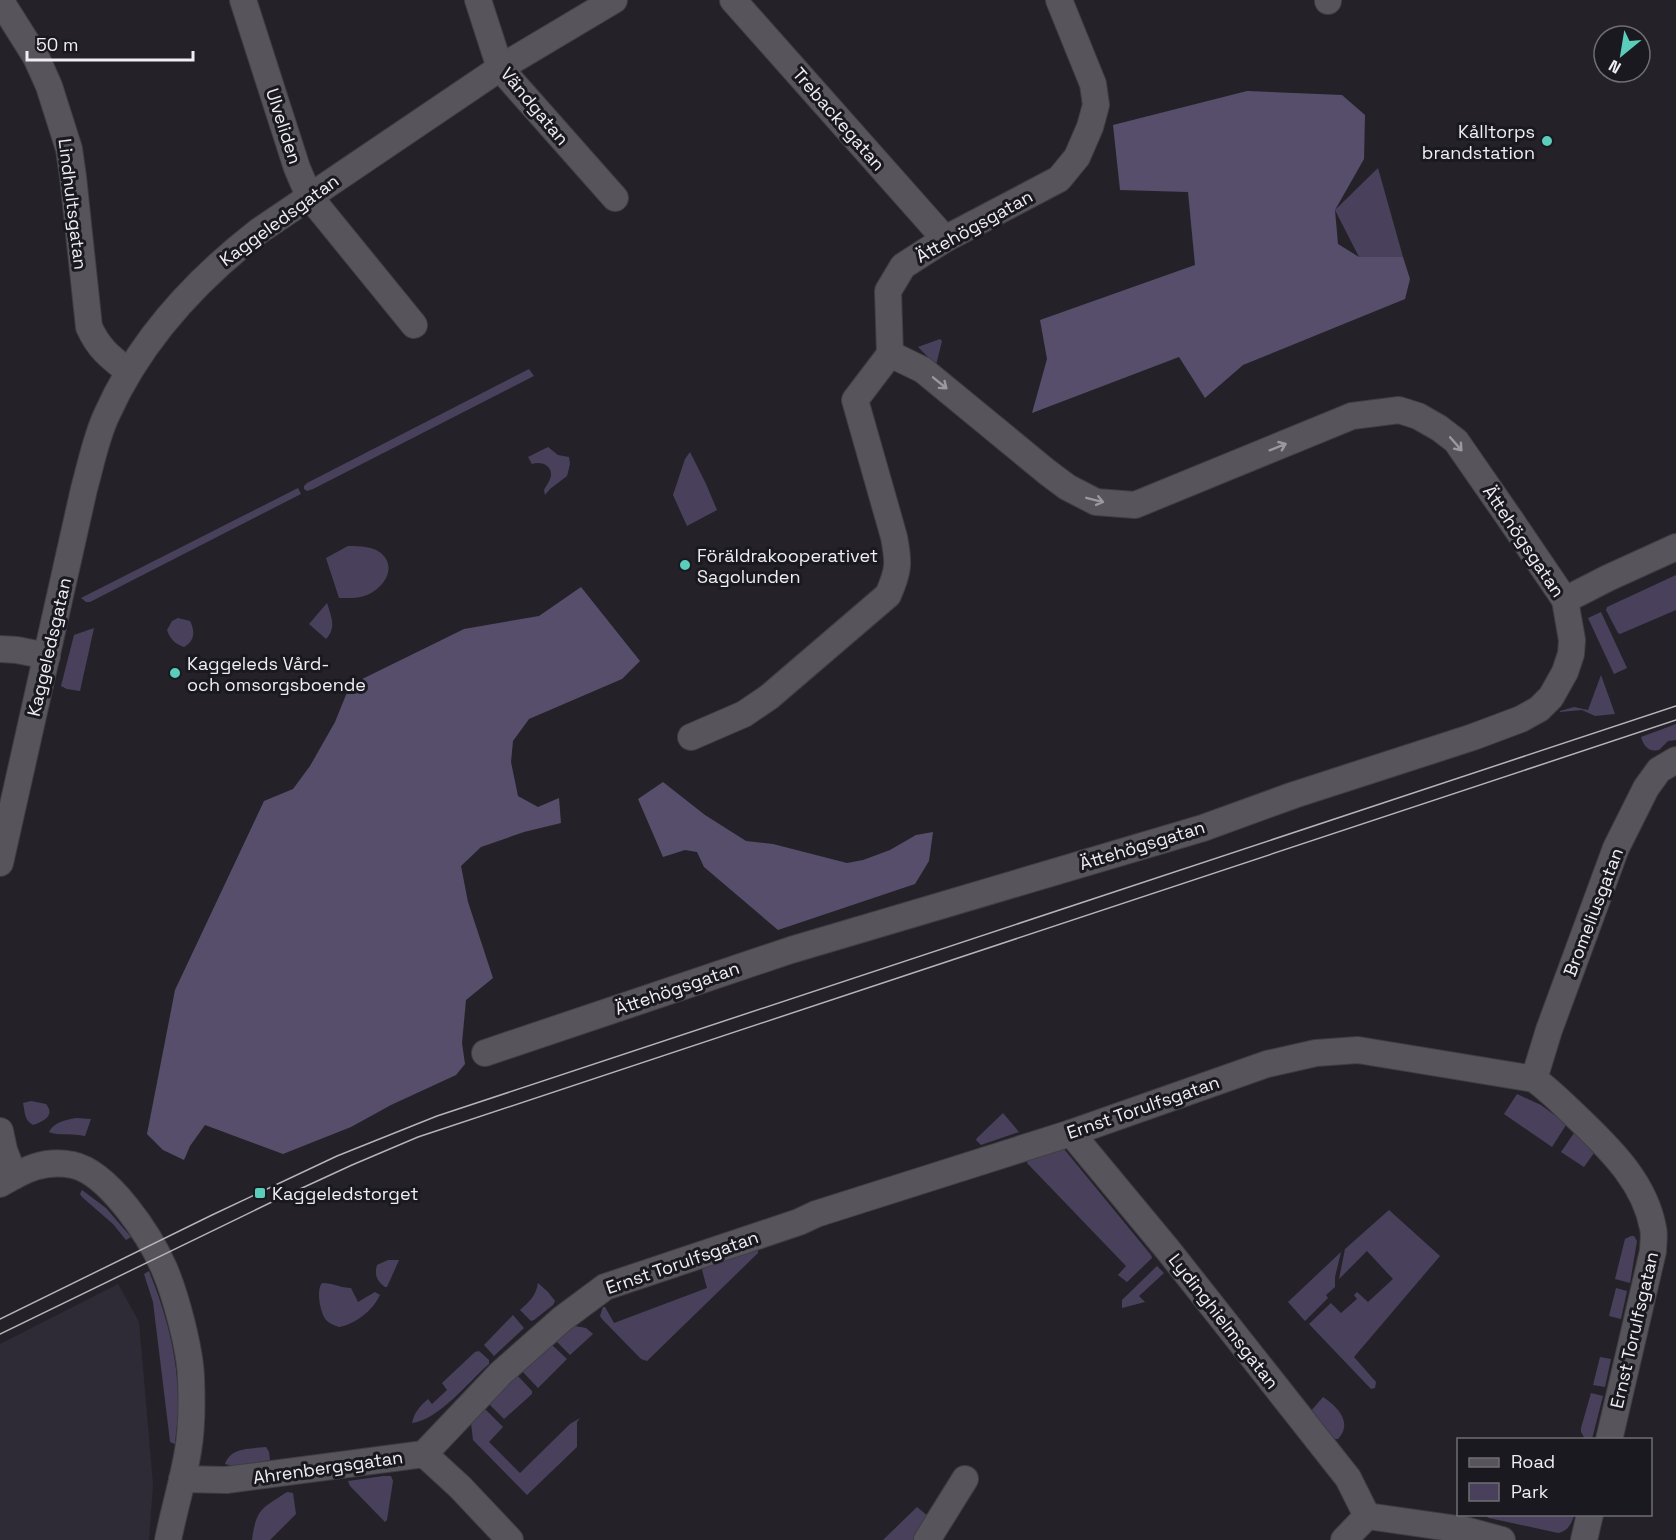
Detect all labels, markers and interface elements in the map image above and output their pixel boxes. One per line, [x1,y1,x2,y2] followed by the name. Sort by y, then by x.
[27,24,194,62] scale bar
[1592,24,1652,84] north arrow
[36,33,78,56] text: 50 m
[1605,55,1625,78] text: N
[496,62,574,150] street label: Vändgatan
[788,63,890,175] street label: Trebackegatan
[261,85,307,167] street label: Ulveliden
[1422,120,1535,164] place label: Kålltorps brandstation
[1540,134,1554,148] marker: Kålltorps brandstation
[54,137,92,271] street label: Lindhultsgatan
[215,169,343,271] street label: Kaggeledsgatan
[911,184,1037,268] street label: Ättehögsgatan
[932,377,948,390] one-way arrow
[1449,436,1463,451] one-way arrow
[1268,441,1287,452] one-way arrow
[1478,481,1570,601] street label: Ättehögsgatan
[1085,494,1104,506] one-way arrow
[697,544,878,588] place label: Föräldrakooperativet Sagolunden
[678,558,692,572] marker: Föräldrakooperativet Sagolunden
[22,575,76,719] street label: Kaggeledsgatan
[187,652,366,696] place label: Kaggeleds Vård- och omsorgsboende
[168,666,182,680] marker: Kaggeleds Vård- och omsorgsboende
[1076,815,1208,875] street label: Ättehögsgatan
[1558,844,1628,980] street label: Bromeliusgatan
[612,956,742,1020] street label: Ättehögsgatan
[1064,1070,1222,1144] street label: Ernst Torulfsgatan
[272,1182,418,1205] place label: Kaggeledstorget
[253,1186,267,1200] marker: Kaggeledstorget
[603,1225,761,1299] street label: Ernst Torulfsgatan
[1164,1249,1284,1393] street label: Lydinghielmsgatan
[1605,1249,1663,1411] street label: Ernst Torulfsgatan
[1457,1438,1652,1516] legend
[252,1445,404,1489] street label: Ahrenbergsgatan
[1511,1450,1555,1473] text: Road
[1511,1480,1549,1503] text: Park

